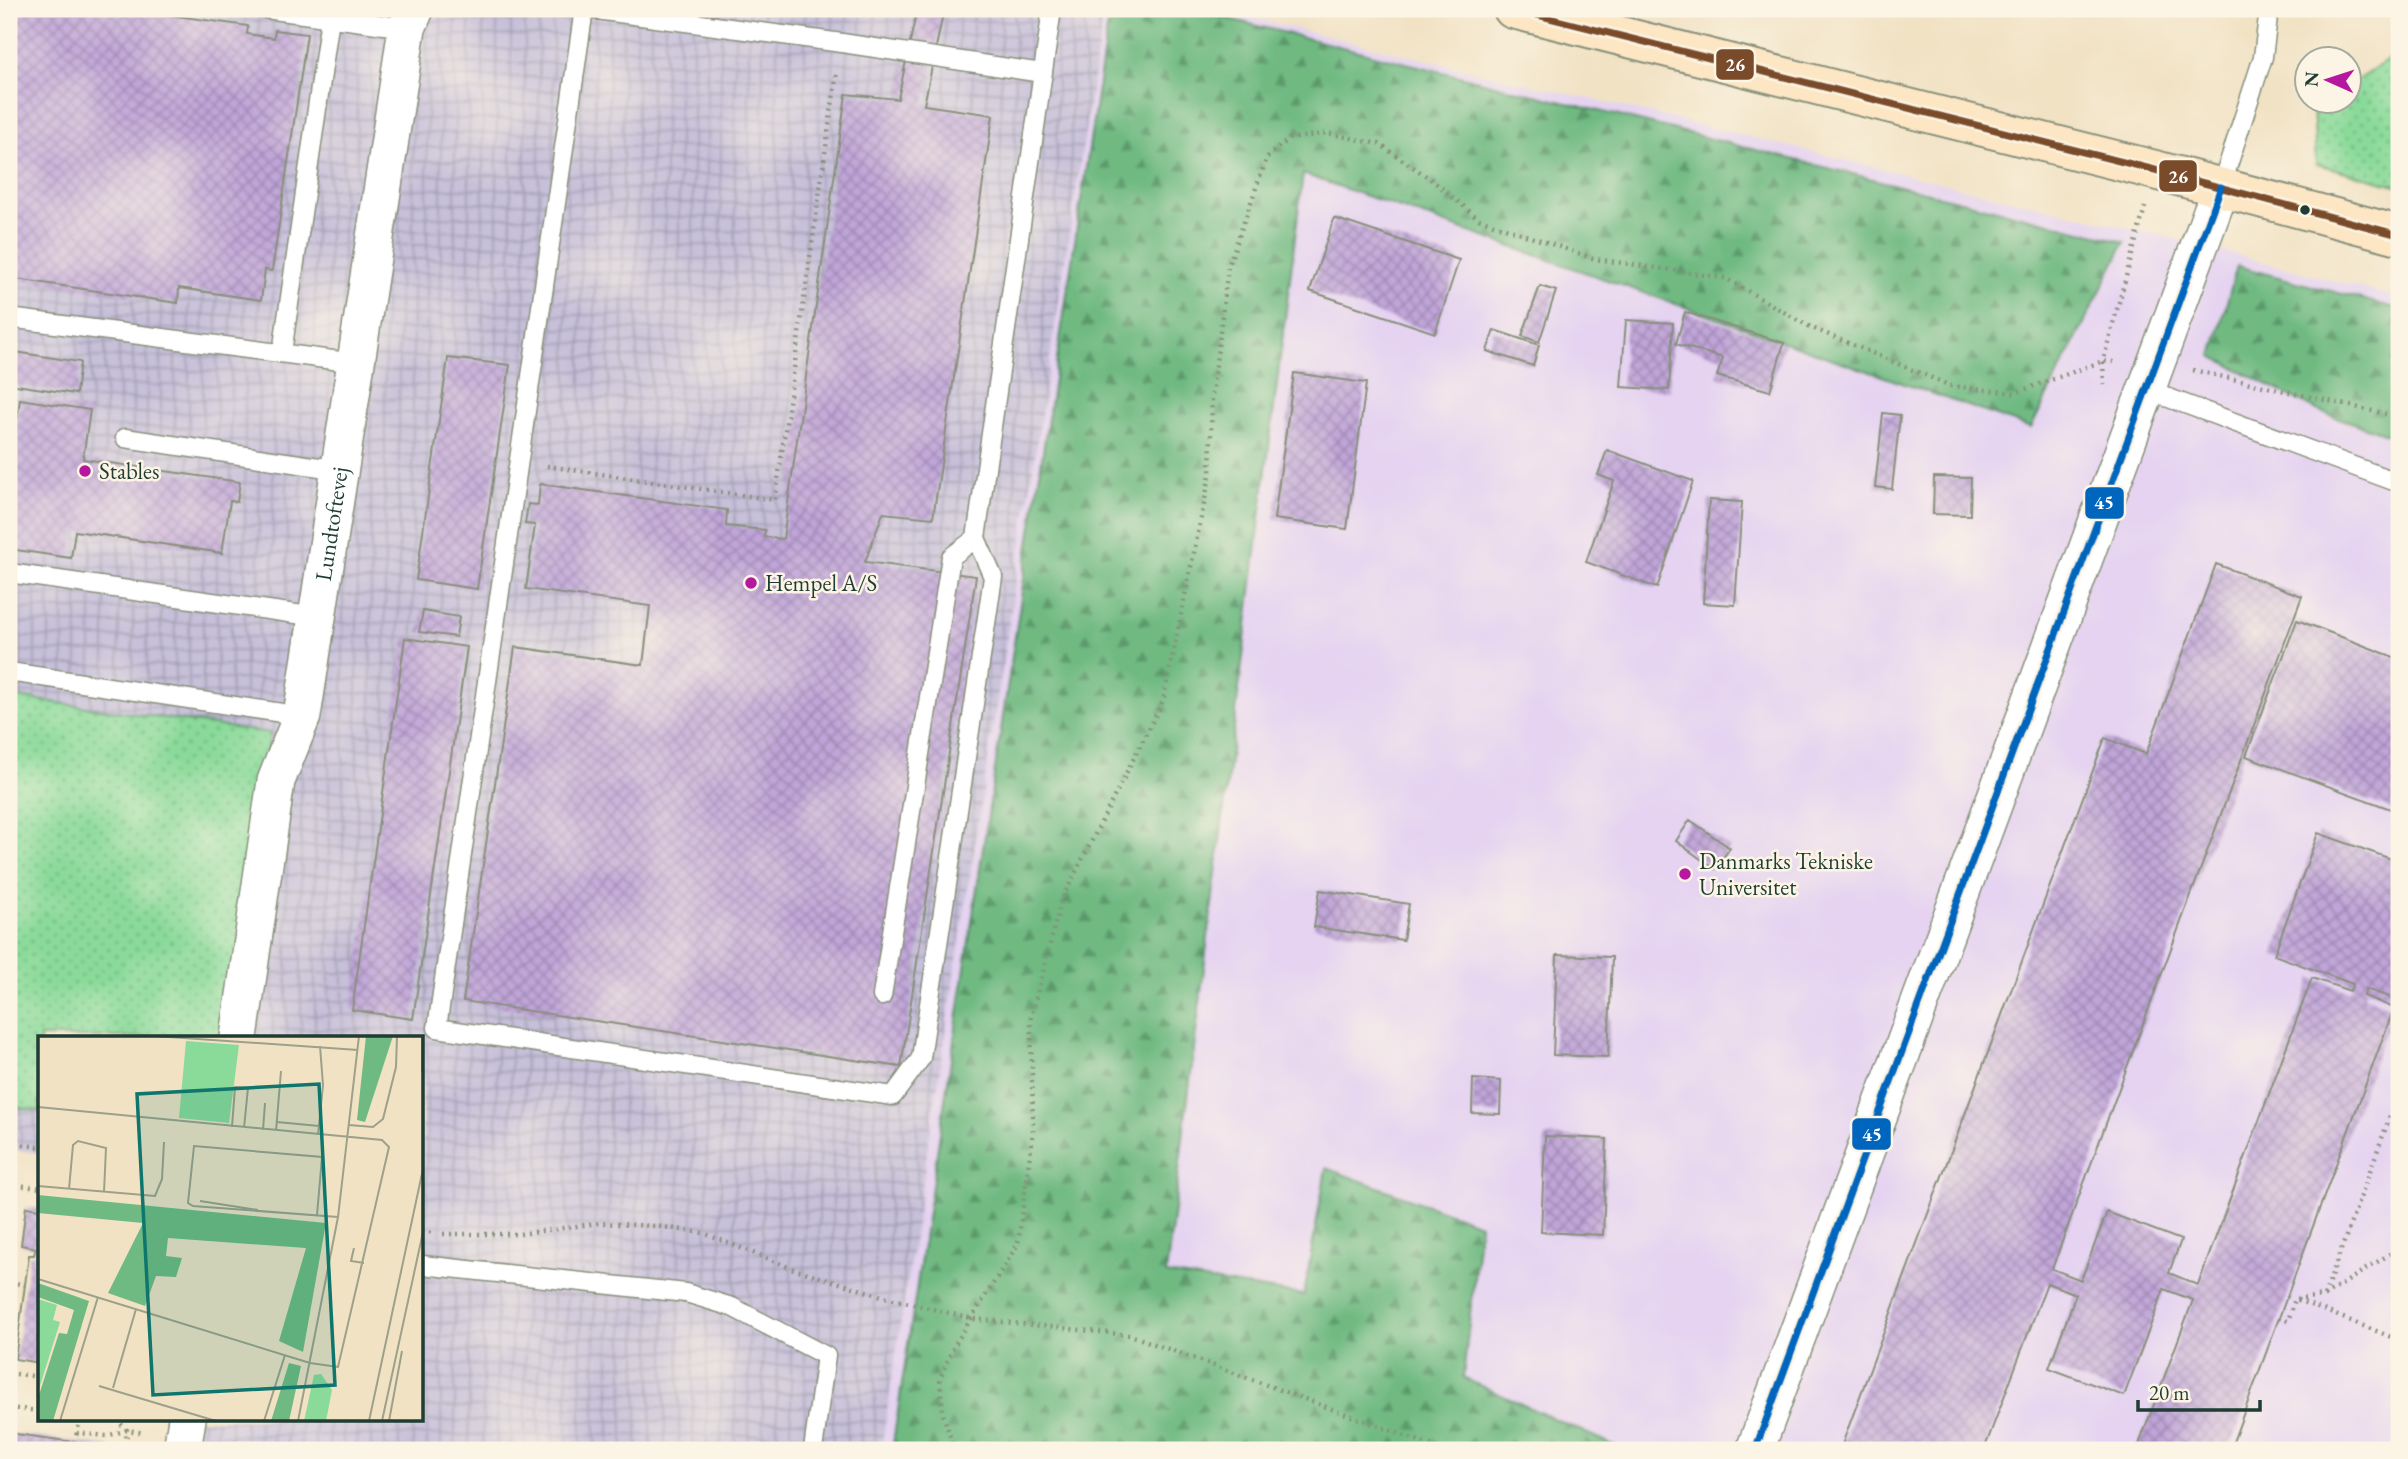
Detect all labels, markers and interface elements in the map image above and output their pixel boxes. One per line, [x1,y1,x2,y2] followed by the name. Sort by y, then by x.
[2292,46,2362,116] north arrow
[1715,48,1755,81] line badge: 26
[1725,52,1745,77] text: 26
[2299,70,2324,87] text: N
[2158,159,2198,193] line badge: 26
[2168,164,2188,189] text: 26
[2298,203,2312,217] unlabelled marker
[99,456,160,486] place label: Stables
[77,463,93,479] marker: Stables
[308,465,355,583] street label: Lundtoftevej
[2084,486,2125,520] line badge: 45
[2094,490,2114,515] text: 45
[765,568,877,598] place label: Hempel A/S
[743,575,759,591] marker: Hempel A/S
[1699,846,1873,902] place label: Danmarks Tekniske Universitet
[1677,866,1693,882] marker: Danmarks Tekniske Universitet
[38,1036,424,1420] inset map
[1851,1117,1892,1151] line badge: 45
[1862,1122,1882,1147] text: 45
[2138,1368,2261,1412] scale bar
[2149,1379,2190,1406] text: 20 m

